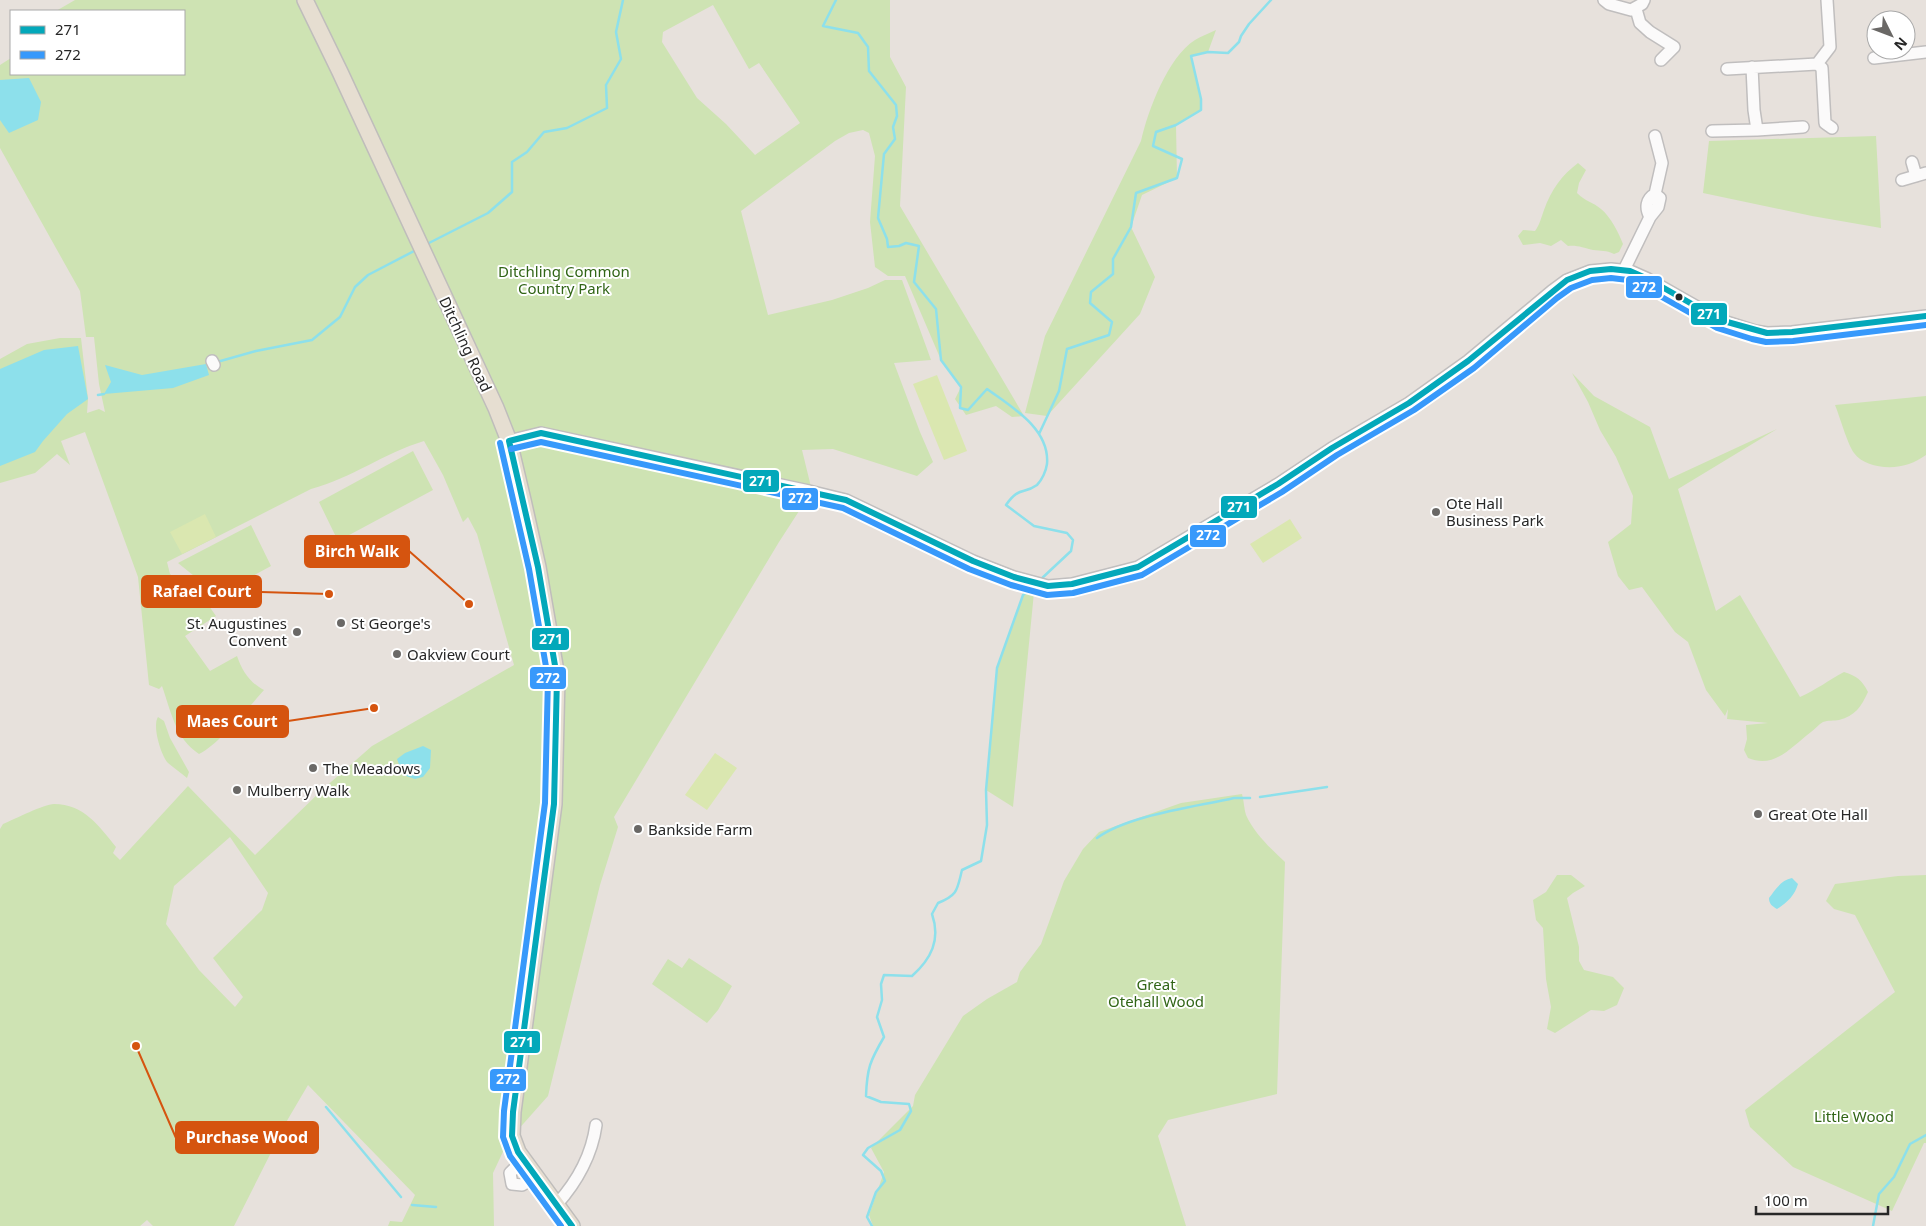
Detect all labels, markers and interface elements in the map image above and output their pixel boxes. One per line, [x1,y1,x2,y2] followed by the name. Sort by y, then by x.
[10,10,185,75] legend
[1866,10,1916,60] north arrow
[55,19,81,39] text: 271
[1890,33,1912,55] text: N
[55,44,81,64] text: 272
[498,261,630,298] park label: Ditchling Common Country Park
[1625,275,1663,299] line badge: 272
[1632,277,1656,296] text: 272
[1674,292,1684,302] unlabelled marker
[435,293,497,395] street label: Ditchling Road
[1690,302,1728,326] line badge: 271
[1697,304,1721,323] text: 271
[742,469,780,493] line badge: 271
[749,471,773,490] text: 271
[781,487,819,511] line badge: 272
[788,488,812,507] text: 272
[1446,493,1544,530] place label: Ote Hall Business Park
[1220,495,1258,519] line badge: 271
[1227,497,1251,516] text: 271
[1430,506,1442,518] marker: Ote Hall Business Park
[1189,524,1227,548] line badge: 272
[1196,525,1220,544] text: 272
[305,536,409,567] callout: Birch Walk
[315,540,399,562] text: Birch Walk
[142,576,261,607] callout: Rafael Court
[152,580,252,602] text: Rafael Court
[187,613,288,650] place label: St. Augustines Convent
[351,613,431,633] place label: St George's
[335,617,347,629] marker: St George's
[291,626,303,638] marker: St. Augustines Convent
[531,627,570,651] line badge: 271
[539,629,563,648] text: 271
[407,644,511,664] place label: Oakview Court
[391,648,403,660] marker: Oakview Court
[529,666,567,690] line badge: 272
[536,668,560,687] text: 272
[177,706,288,737] callout: Maes Court
[186,710,278,732] text: Maes Court
[323,758,420,778] place label: The Meadows
[307,762,319,774] marker: The Meadows
[247,780,349,800] place label: Mulberry Walk
[231,784,243,796] marker: Mulberry Walk
[1768,804,1868,824] place label: Great Ote Hall
[1752,808,1764,820] marker: Great Ote Hall
[648,819,753,839] place label: Bankside Farm
[632,823,644,835] marker: Bankside Farm
[1108,974,1204,1011] park label: Great Otehall Wood
[503,1030,541,1054] line badge: 271
[510,1032,534,1051] text: 271
[489,1068,527,1092] line badge: 272
[496,1069,520,1088] text: 272
[1814,1106,1894,1126] park label: Little Wood
[176,1122,318,1153] callout: Purchase Wood
[186,1126,308,1148] text: Purchase Wood
[1756,1184,1888,1216] scale bar
[1764,1190,1808,1210] text: 100 m

